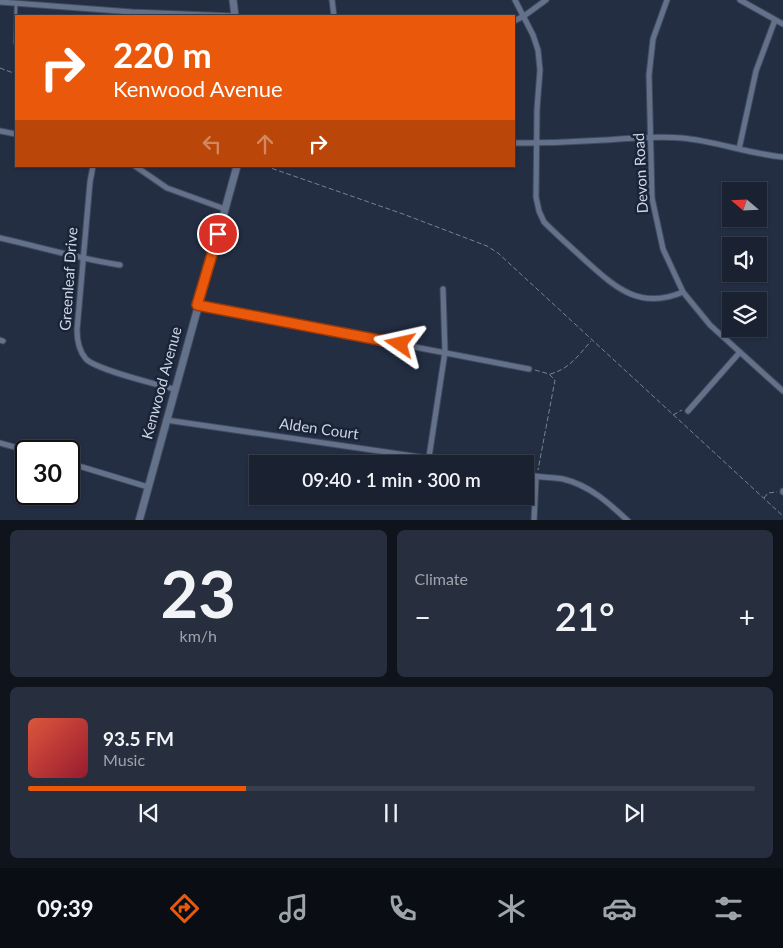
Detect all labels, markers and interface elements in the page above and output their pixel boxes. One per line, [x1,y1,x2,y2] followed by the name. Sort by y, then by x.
[113,33,212,75] text: 220 m
[30,35,95,100] icon: right
[113,75,283,102] text: Kenwood Avenue
[198,130,226,158] icon: left
[251,130,279,158] icon: ahead
[304,130,332,158] icon: right
[629,132,651,214] street label: Devon Road
[722,182,768,228] north arrow
[722,182,767,337] map controls
[197,213,239,255] pin
[204,220,232,248] icon: arrive
[55,227,81,331] street label: Greenleaf Drive
[722,237,767,282] button: sound
[722,292,767,337] button: layers
[373,317,425,369] position arrow
[137,324,185,441] street label: Kenwood Avenue
[278,414,360,443] street label: Alden Court
[15,440,80,505] speed limit sign: 30
[302,468,481,491] text: 09:40 · 1 min · 300 m
[161,554,236,632] text: 23
[415,569,468,588] text: Climate
[555,593,615,639] text: 21°
[415,600,431,634] text: −
[739,600,755,634] text: +
[180,626,217,645] text: km/h
[103,727,174,750] text: 93.5 FM
[103,750,145,769] text: Music
[135,799,163,827] icon: previous
[377,799,405,827] icon: pause
[620,799,648,827] icon: next
[167,891,202,926] icon: directions
[276,891,311,926] icon: music
[385,891,420,926] icon: phone
[494,891,529,926] icon: climate
[602,891,637,926] icon: car
[711,891,746,926] icon: filters
[37,895,94,922] text: 09:39

